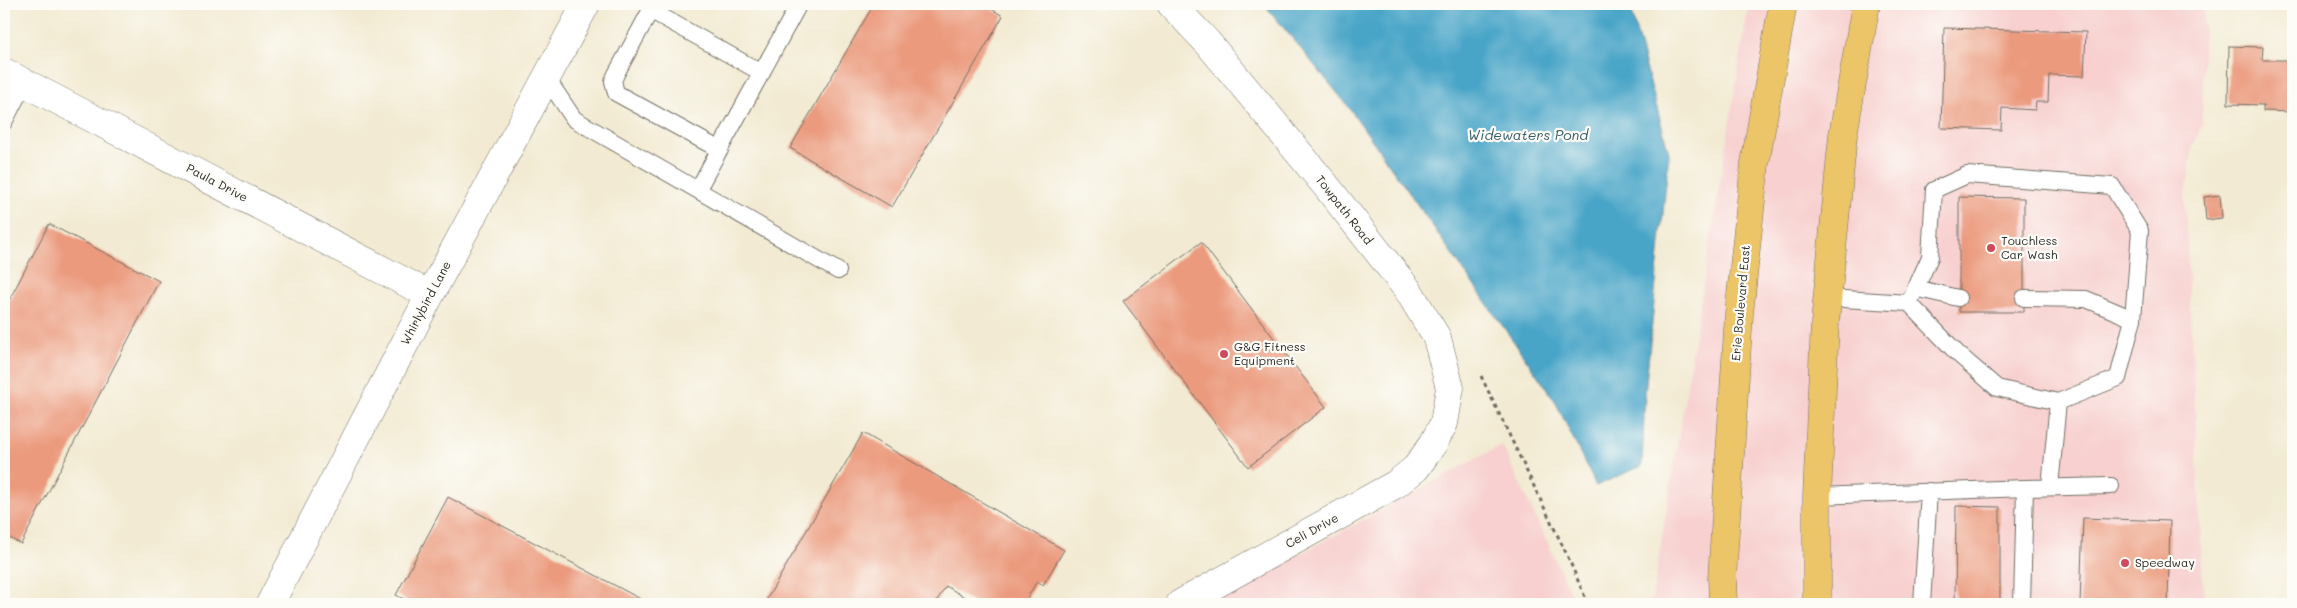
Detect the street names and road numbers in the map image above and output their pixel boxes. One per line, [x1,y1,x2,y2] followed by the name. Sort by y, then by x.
[184,159,251,205] street label: Paula Drive
[1313,171,1377,248] street label: Towpath Road
[1727,244,1753,361] street label: Erie Boulevard East
[396,258,454,347] street label: Whirlybird Lane
[1282,509,1341,551] street label: Celi Drive

